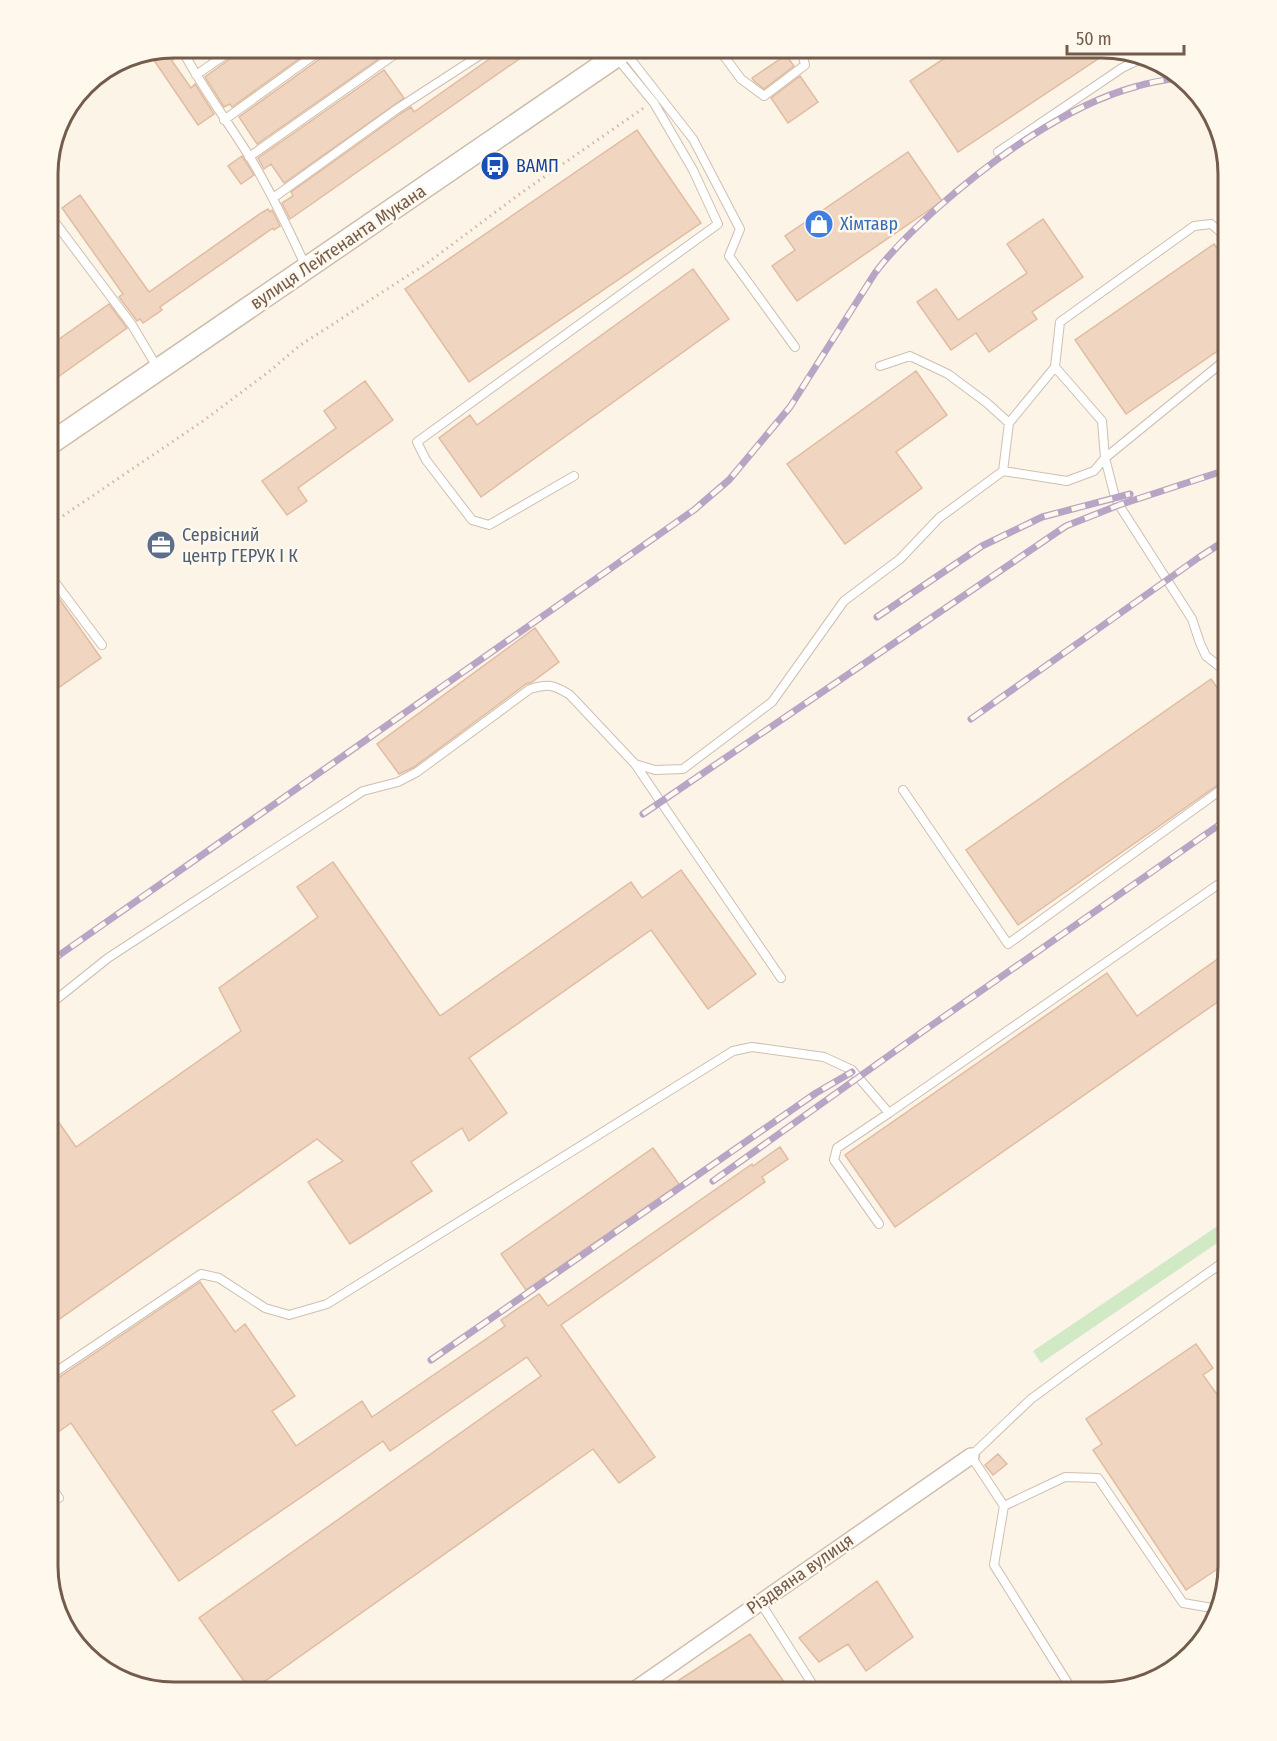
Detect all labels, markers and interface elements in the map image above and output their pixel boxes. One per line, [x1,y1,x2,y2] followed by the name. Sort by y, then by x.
[1067,18,1184,56] scale bar
[1076,28,1112,50] text: 50 m
[479,150,511,182] bus stop icon: ВАМП
[516,155,559,177] place label: ВАМП
[246,180,430,314] street label: вулиця Лейтенанта Мукана
[803,208,835,240] shop icon: Хімтавр
[840,213,898,235] place label: Хімтавр
[182,524,298,567] place label: Сервісний центр ГЕРУК І К
[145,529,177,561] office icon: Сервісний центр ГЕРУК І К
[742,1529,858,1619] street label: Різдвяна вулиця

